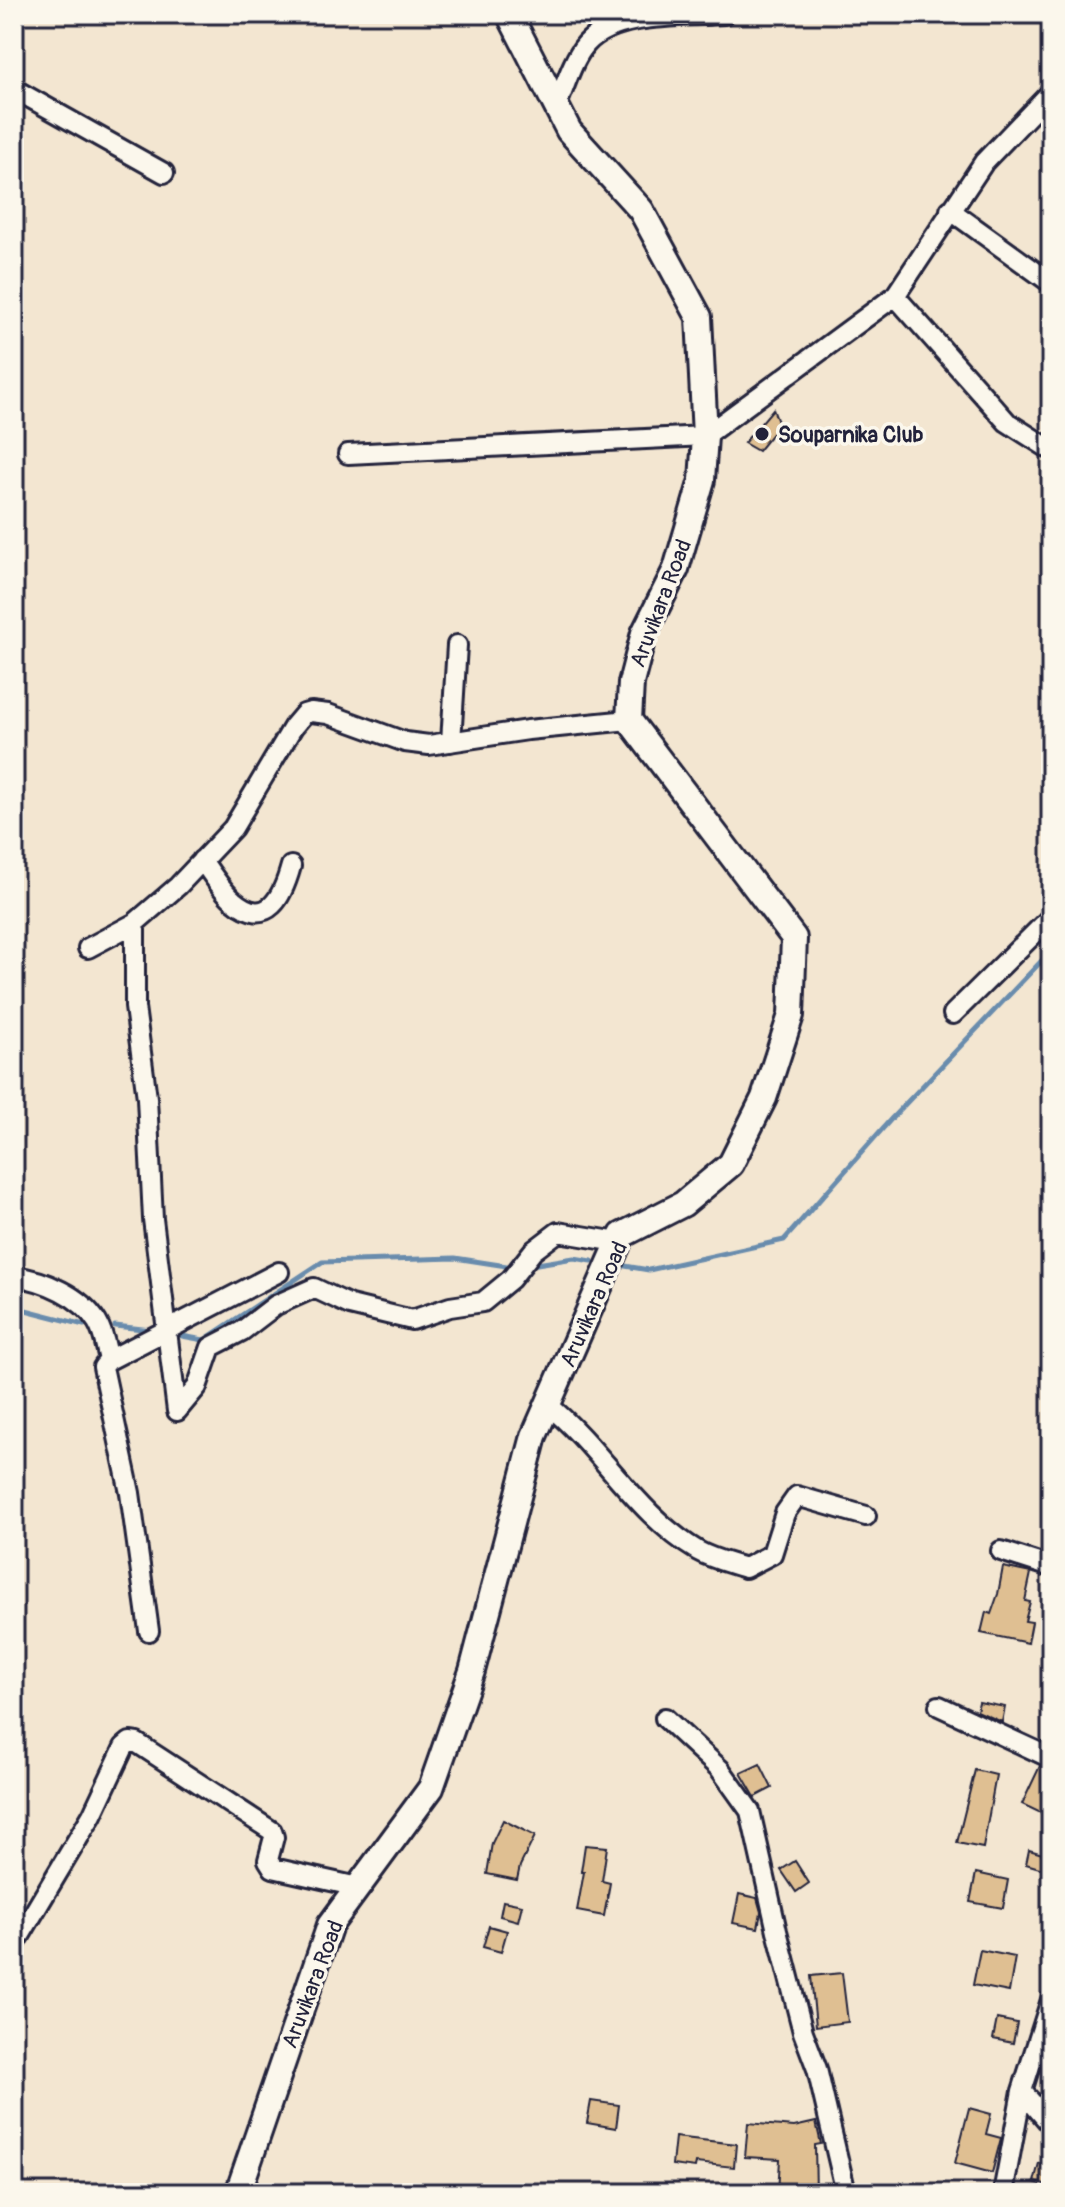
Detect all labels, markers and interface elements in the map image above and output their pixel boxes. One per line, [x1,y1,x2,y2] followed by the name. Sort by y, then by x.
[778,421,924,449] place label: Souparnika Club
[753,425,771,443] marker: Souparnika Club
[624,535,698,671] street label: Aruvikara Road
[554,1237,634,1372] street label: Aruvikara Road
[276,1916,350,2052] street label: Aruvikara Road

